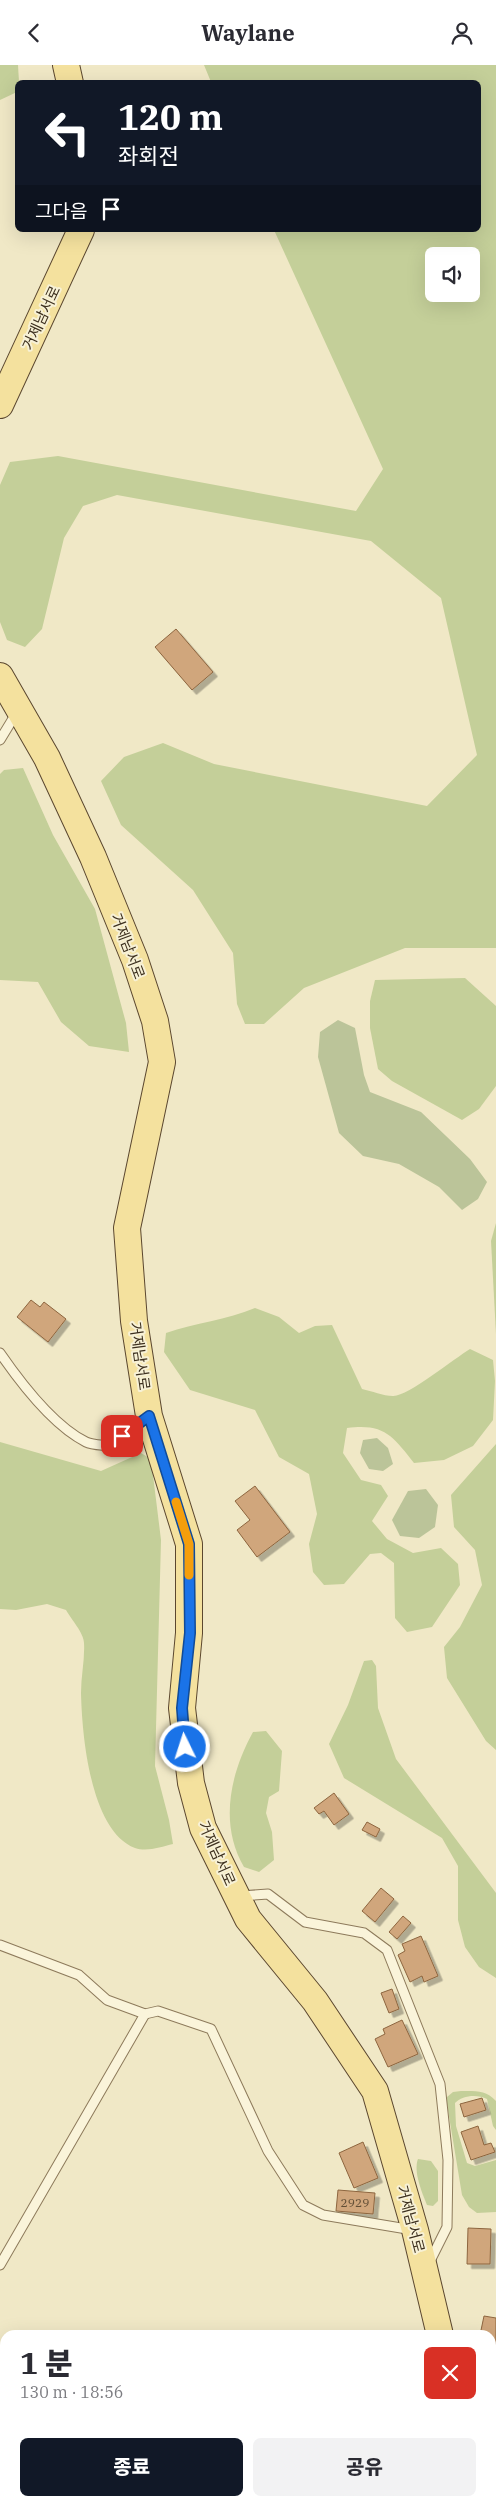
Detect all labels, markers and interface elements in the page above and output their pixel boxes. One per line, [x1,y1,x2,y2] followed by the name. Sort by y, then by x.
[201,18,295,47] text: Waylane
[20,19,48,47] icon: back
[448,19,476,47] icon: person
[118,94,223,140] text: 120 m
[35,100,100,165] icon: left
[118,141,179,170] text: 좌회전
[97,195,125,223] icon: arrive
[35,199,87,223] text: 그다음
[425,247,480,302] map controls
[425,247,480,302] button: sound
[18,283,64,353] street label: 거제남서로
[107,910,149,982] street label: 거제남서로
[126,1321,154,1391] street label: 거제남서로
[101,1415,143,1457] pin
[108,1422,136,1450] icon: arrive
[158,1720,210,1772] position arrow
[194,1818,240,1888] street label: 거제남서로
[393,2183,429,2255] street label: 거제남서로
[341,2195,369,2210] house number: 2929
[20,2343,73,2382] text: 1 분
[424,2347,476,2399] button: close
[20,2382,123,2402] text: 130 m · 18:56
[20,2438,243,2496] button: 종료
[253,2438,476,2496] button: 공유

